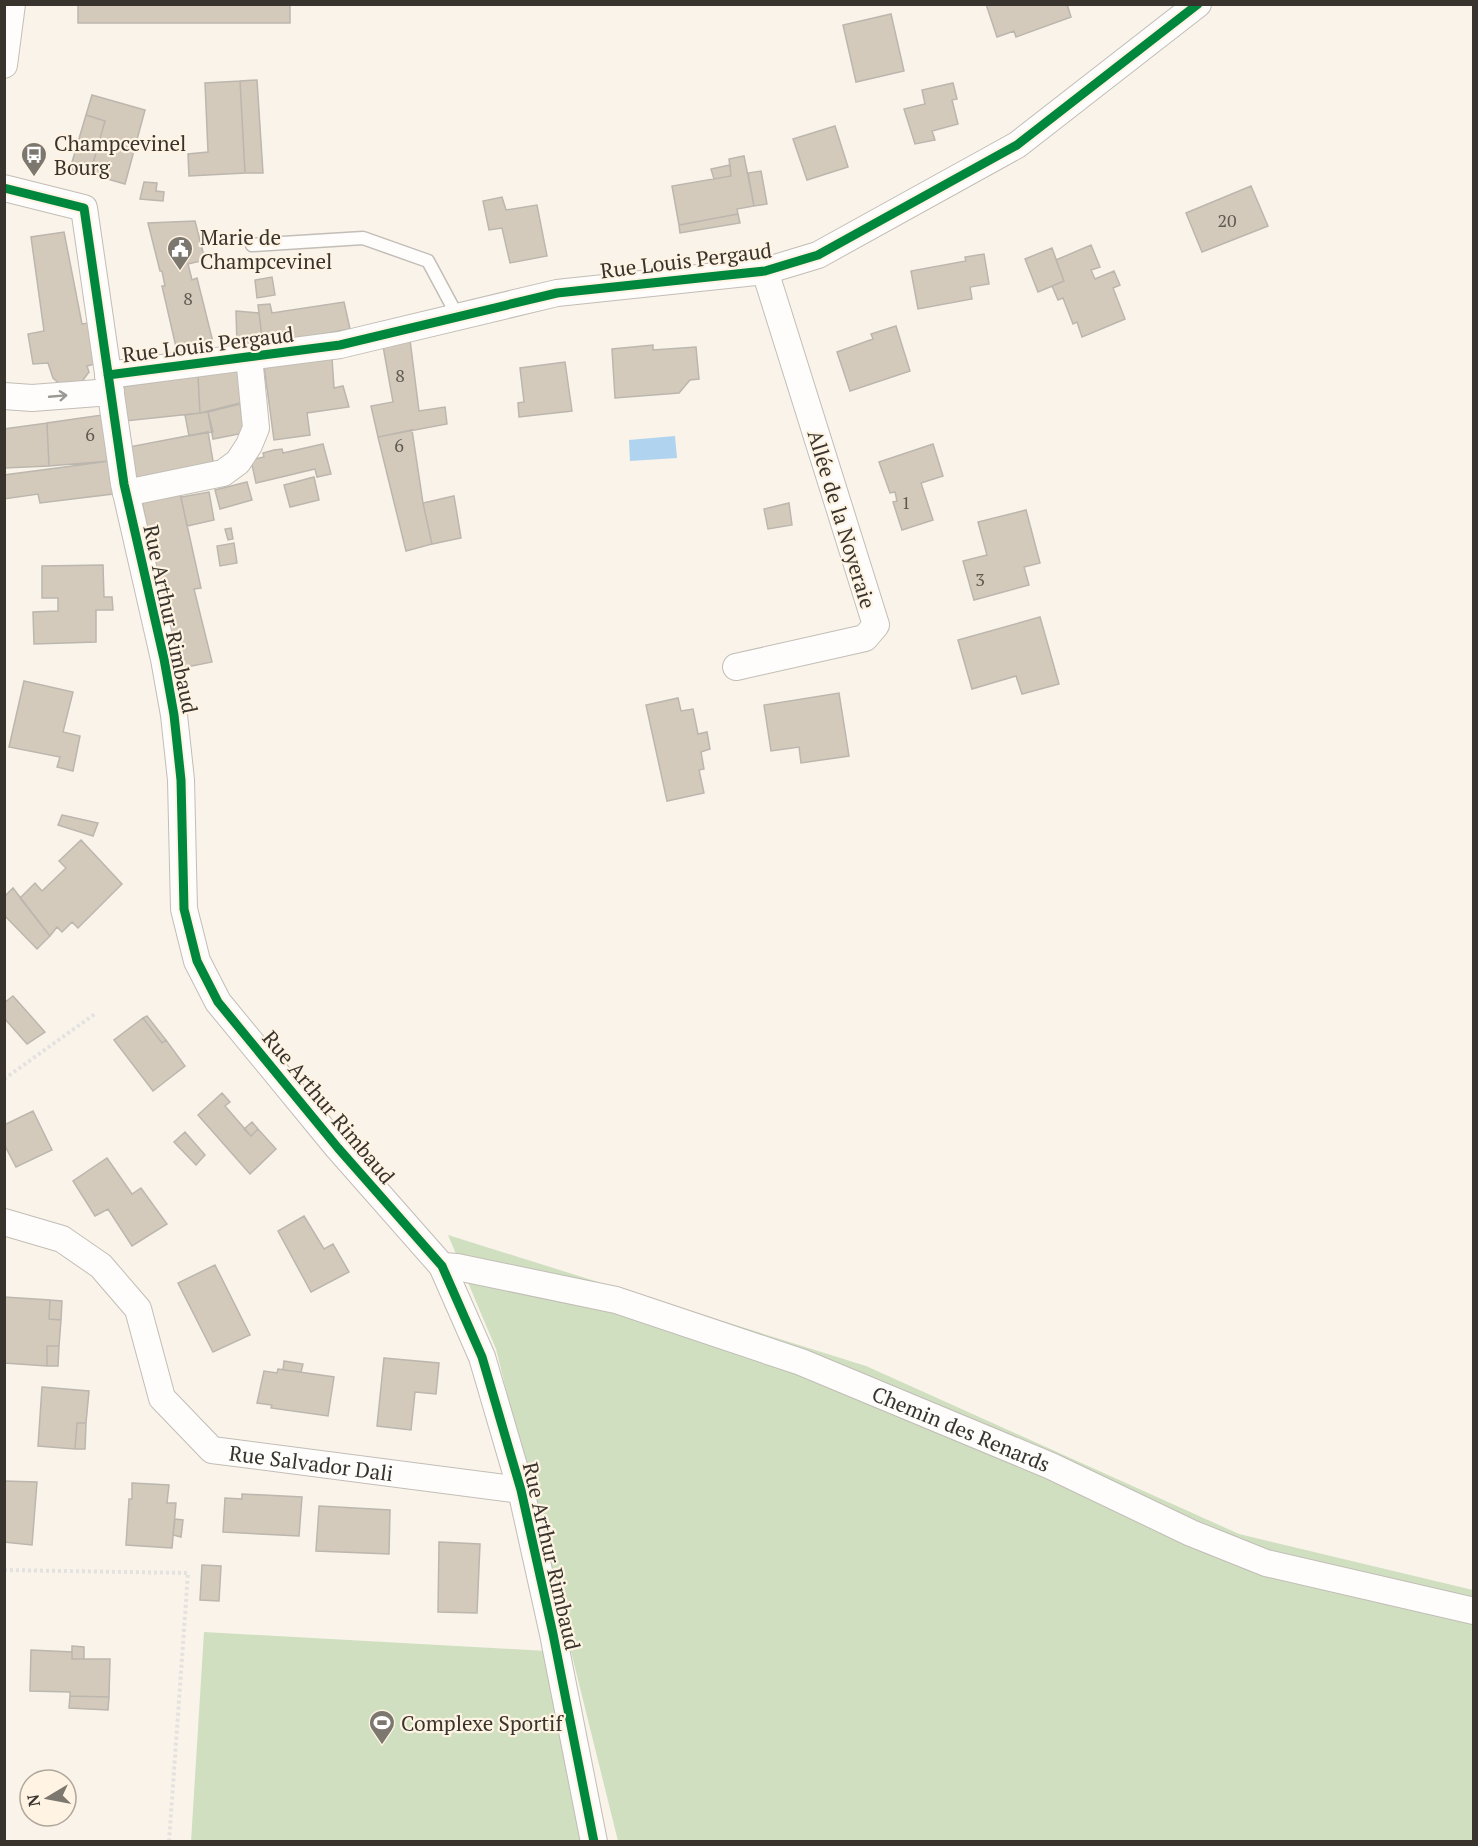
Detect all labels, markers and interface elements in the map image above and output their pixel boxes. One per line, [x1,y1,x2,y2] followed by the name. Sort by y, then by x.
[54,129,186,181] place label: Champcevinel Bourg
[19,140,49,178] bus stop icon: Champcevinel Bourg
[1217,208,1237,232] house number: 20
[200,223,332,275] place label: Marie de Champcevinel
[165,234,195,272] public building icon: Marie de Champcevinel
[599,236,774,284] street label: Rue Louis Pergaud
[183,286,193,310] house number: 8
[121,320,296,368] street label: Rue Louis Pergaud
[395,363,405,387] house number: 8
[47,390,67,401] one-way arrow
[85,422,95,446] house number: 6
[801,426,883,612] street label: Allée de la Noyeraie
[394,433,404,457] house number: 6
[901,490,911,514] house number: 1
[137,522,205,716] street label: Rue Arthur Rimbaud
[975,567,985,591] house number: 3
[257,1024,402,1190] street label: Rue Arthur Rimbaud
[868,1379,1054,1478] street label: Chemin des Renards
[228,1438,395,1487] street label: Rue Salvador Dali
[517,1459,587,1653] street label: Rue Arthur Rimbaud
[367,1708,397,1746] sports icon: Complexe Sportif
[401,1709,564,1737] place label: Complexe Sportif
[18,1768,78,1828] north arrow
[21,1793,45,1808] text: N

